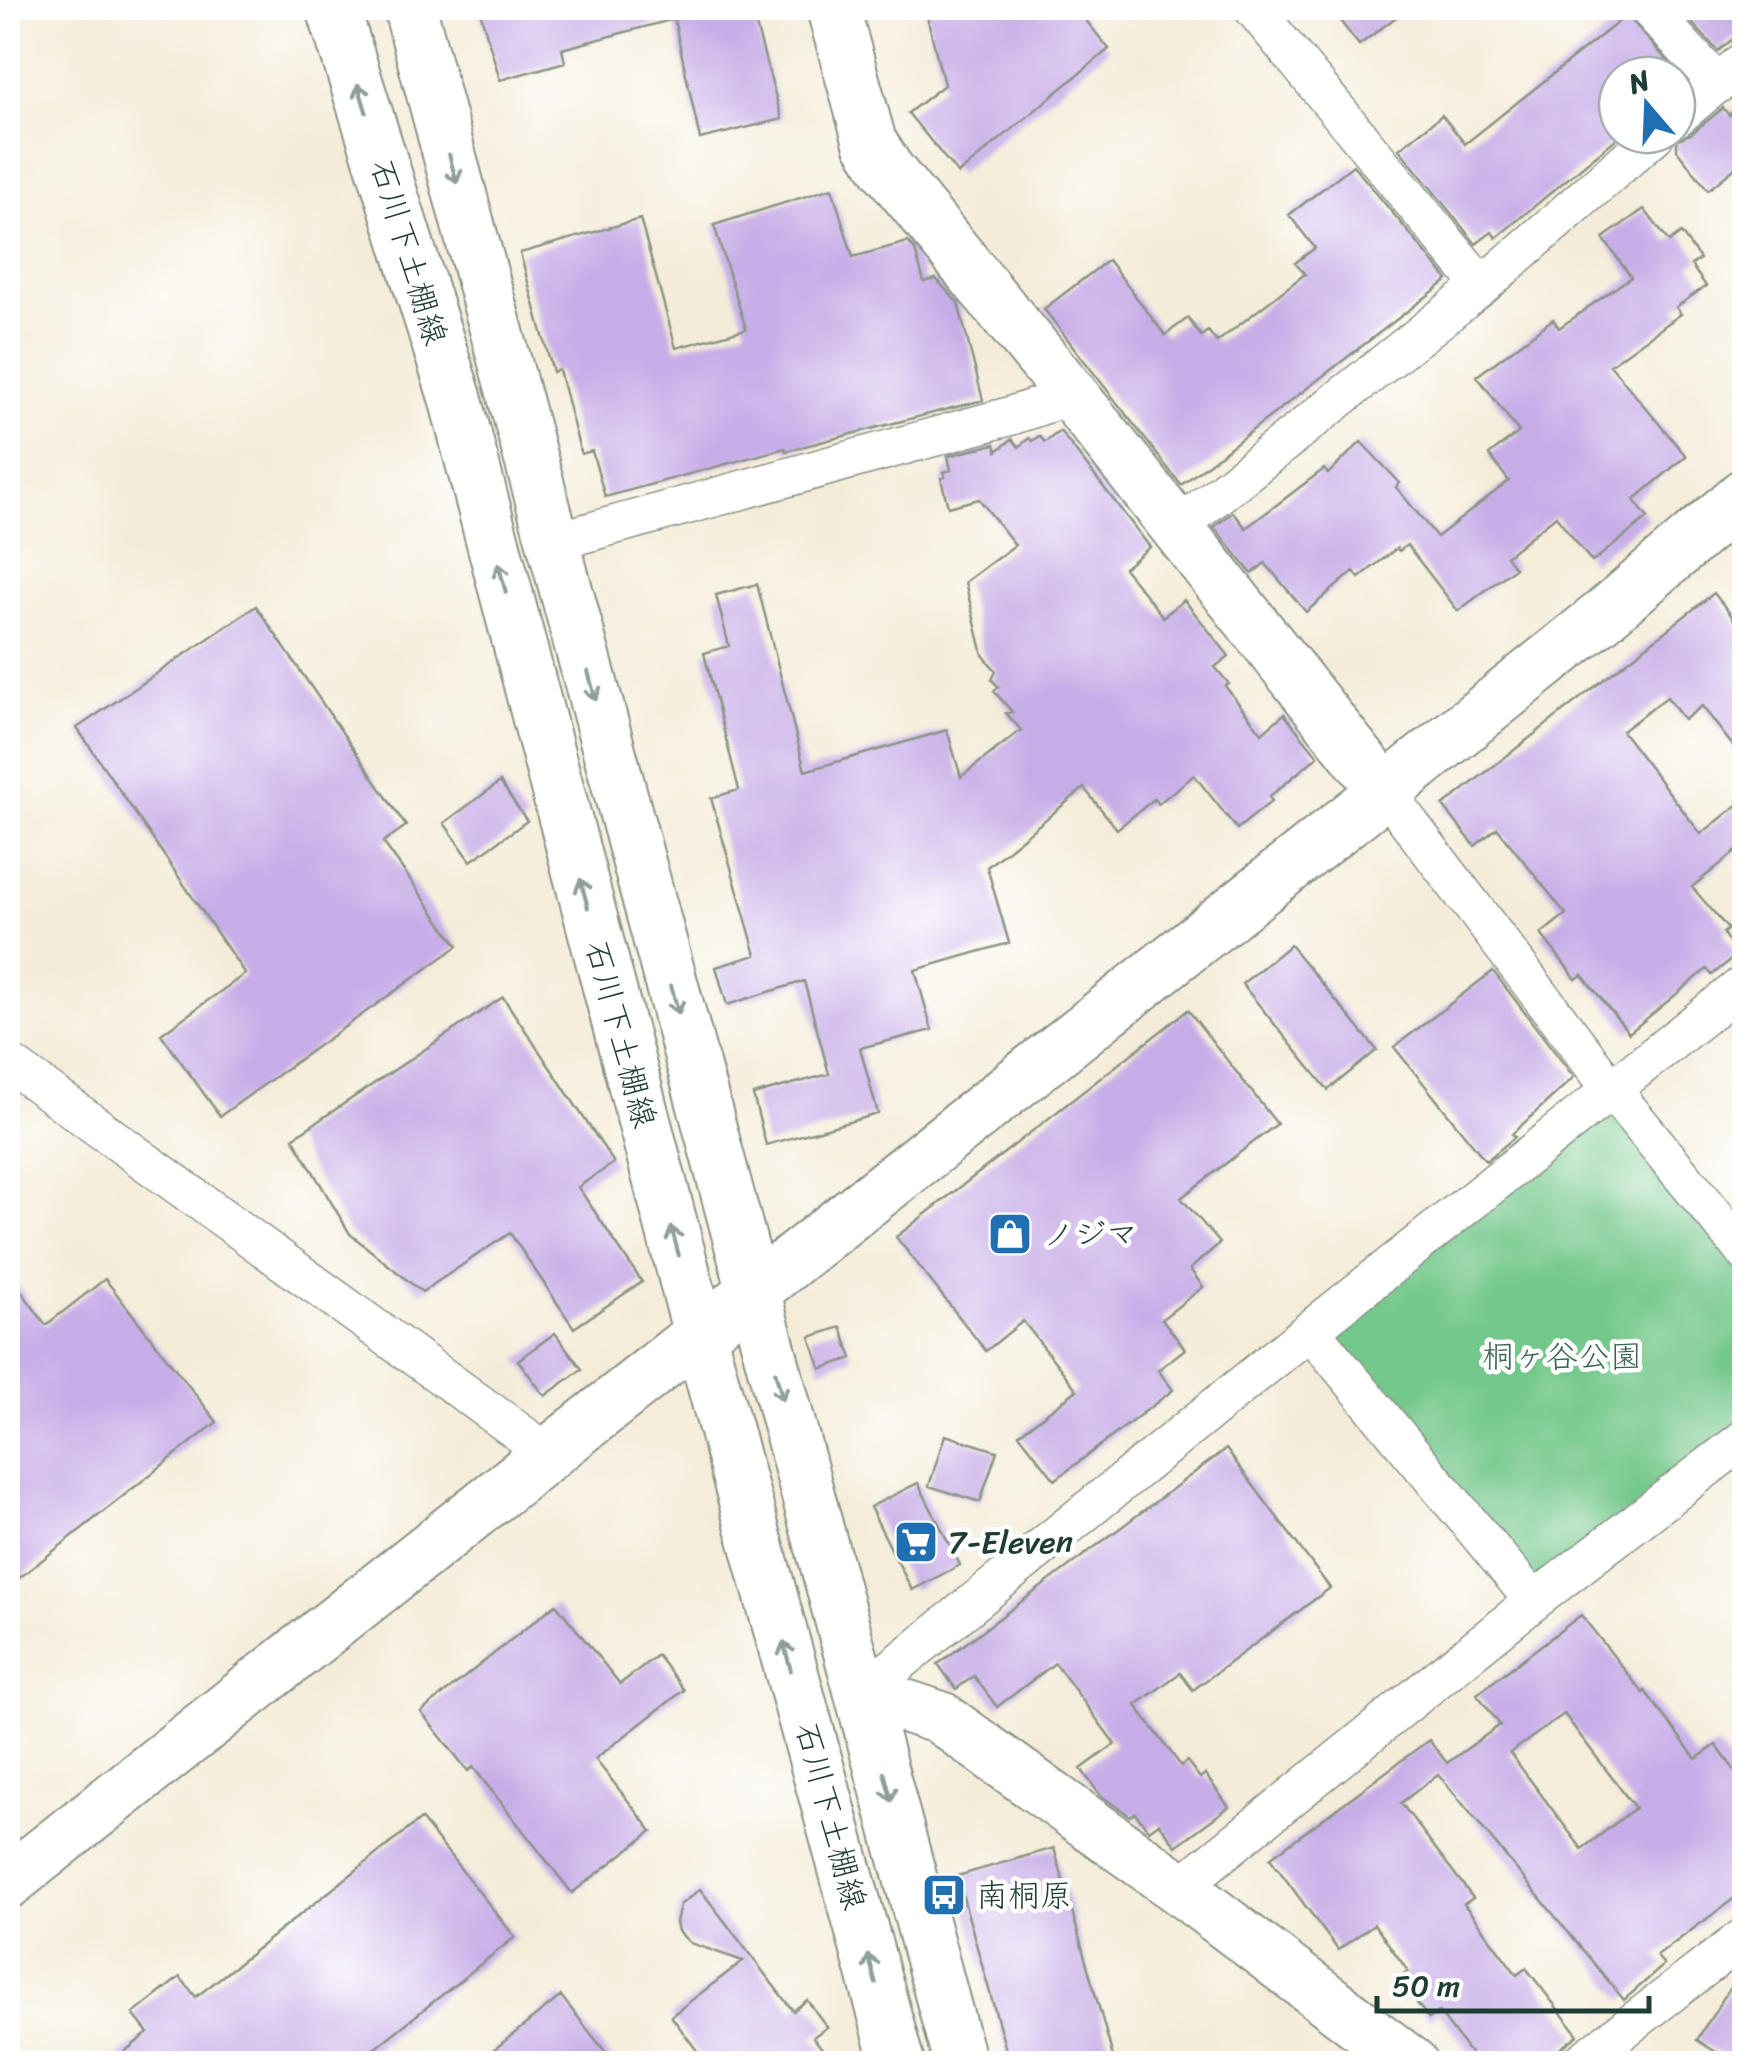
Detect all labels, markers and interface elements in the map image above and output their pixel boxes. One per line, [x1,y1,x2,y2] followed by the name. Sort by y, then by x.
[1597,55,1697,155] north arrow
[1621,55,1657,108] text: N
[351,83,369,115] one-way arrow
[353,152,464,352] street label: 石川下土棚線
[445,153,464,185] one-way arrow
[491,563,510,594] one-way arrow
[583,670,602,701] one-way arrow
[574,878,592,910] one-way arrow
[568,934,673,1134] street label: 石川下土棚線
[667,984,686,1015] one-way arrow
[1042,1206,1138,1263] place label: ノジマ
[987,1211,1033,1257] shop icon: ノジマ
[665,1226,684,1257] one-way arrow
[1482,1328,1642,1385] park label: 桐ヶ谷公園
[770,1370,789,1401] one-way arrow
[948,1514,1073,1571] place label: 7-Eleven
[893,1519,939,1565] supermarket icon: 7-Eleven
[777,1641,795,1672] one-way arrow
[778,1716,883,1916] street label: 石川下土棚線
[879,1771,898,1802] one-way arrow
[976,1867,1072,1924] place label: 南桐原
[921,1872,967,1918] bus stop icon: 南桐原
[1377,1951,1650,2013] scale bar
[862,1954,881,1986] one-way arrow
[1392,1959,1460,2013] text: 50 m

